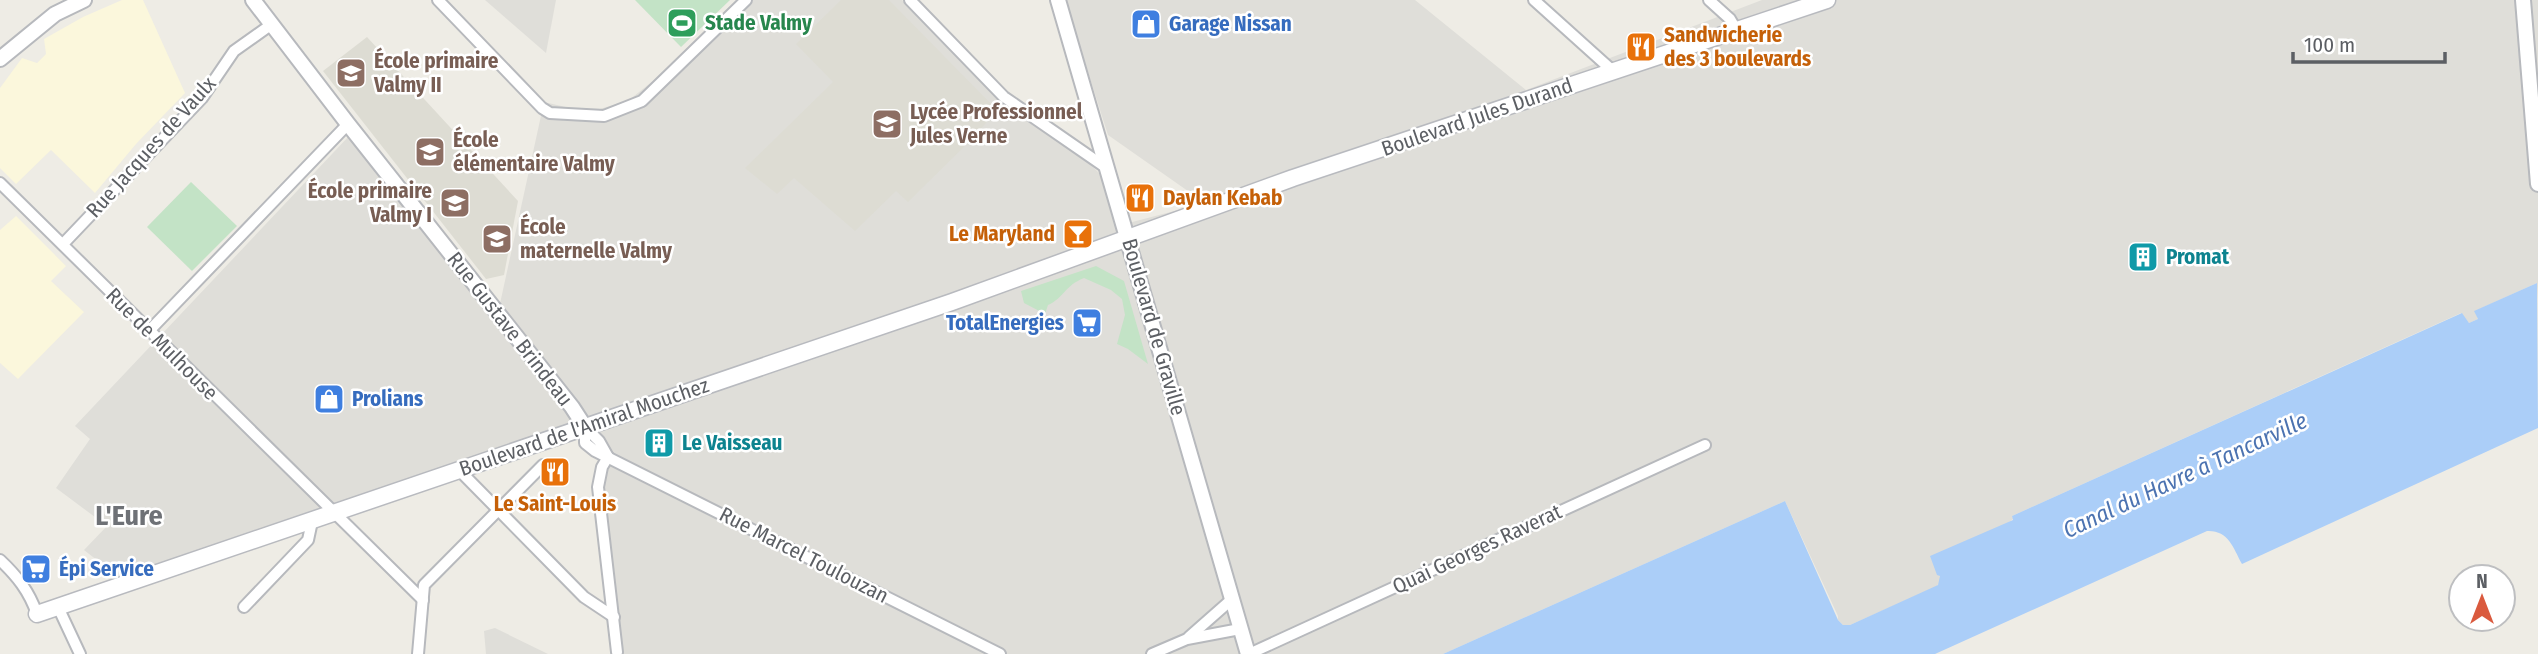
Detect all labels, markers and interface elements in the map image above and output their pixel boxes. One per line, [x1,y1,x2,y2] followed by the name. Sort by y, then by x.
[665,6,699,40] sports icon: Stade Valmy
[1129,7,1163,41] shop icon: Garage Nissan
[705,10,813,36] place label: Stade Valmy
[1169,11,1292,37] place label: Garage Nissan
[2293,21,2445,65] scale bar
[1664,22,1811,72] place label: Sandwicherie des 3 boulevards
[1624,30,1658,64] restaurant icon: Sandwicherie des 3 boulevards
[2304,32,2355,58] text: 100 m
[373,47,499,98] place label: École primaire Valmy II
[334,56,368,90] school or university icon: École primaire Valmy II
[81,70,222,223] street label: Rue Jacques de Vaulx
[1378,72,1576,162] street label: Boulevard Jules Durand
[909,99,1083,149] place label: Lycée Professionnel Jules Verne
[870,107,904,141] school or university icon: Lycée Professionnel Jules Verne
[453,126,616,177] place label: École élémentaire Valmy
[413,135,447,169] school or university icon: École élémentaire Valmy
[308,177,432,228] place label: École primaire Valmy I
[1123,181,1157,215] restaurant icon: Daylan Kebab
[1163,185,1282,211] place label: Daylan Kebab
[438,186,472,220] school or university icon: École primaire Valmy I
[520,213,673,264] place label: École maternelle Valmy
[1061,217,1095,251] bar icon: Le Maryland
[949,221,1055,247] place label: Le Maryland
[480,222,514,256] school or university icon: École maternelle Valmy
[1116,236,1192,418] street label: Boulevard de Graville
[2126,240,2160,274] building icon: Promat
[2166,244,2230,270] place label: Promat
[442,247,578,411] street label: Rue Gustave Brindeau
[100,282,224,406] street label: Rue de Mulhouse
[1070,306,1104,340] supermarket icon: TotalEnergies
[946,310,1064,336] place label: TotalEnergies
[456,372,712,482] street label: Boulevard de l'Amiral Mouchez
[312,382,346,416] shop icon: Prolians
[352,386,423,412] place label: Prolians
[2059,406,2312,544] water label: Canal du Havre à Tancarville
[642,426,676,460] building icon: Le Vaisseau
[682,430,783,456] place label: Le Vaisseau
[538,455,572,489] restaurant icon: Le Saint-Louis
[494,491,616,517] place label: Le Saint-Louis
[1388,498,1566,600] street label: Quai Georges Raverat
[95,499,163,532] district label: L'Eure
[715,501,893,609] street label: Rue Marcel Toulouzan
[19,552,53,586] supermarket icon: Épi Service
[59,555,154,582] place label: Épi Service
[2447,563,2517,633] north arrow
[2476,570,2488,593] text: N

